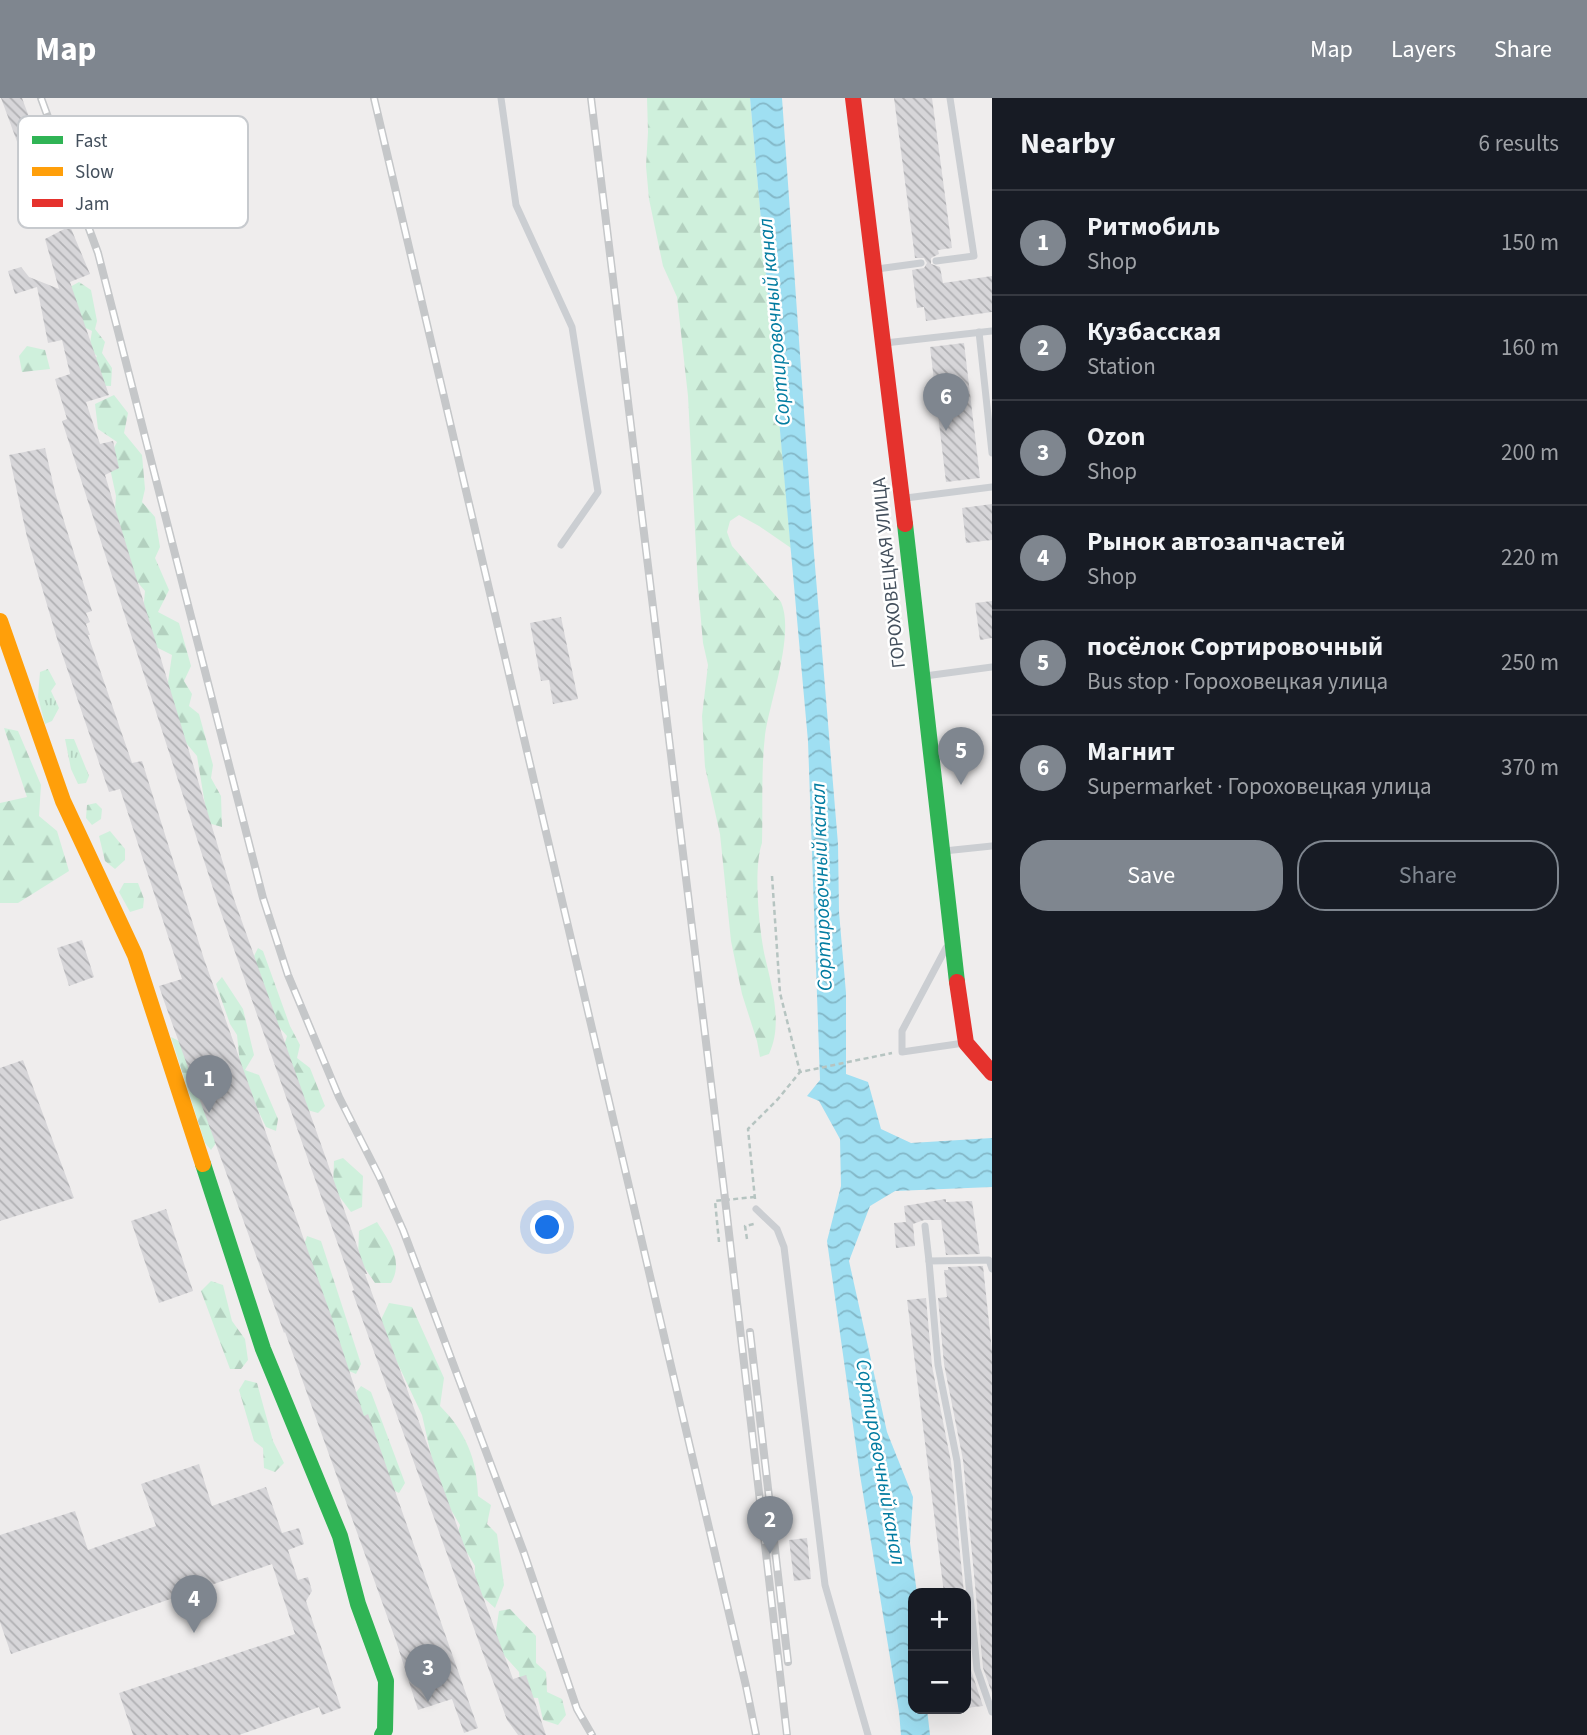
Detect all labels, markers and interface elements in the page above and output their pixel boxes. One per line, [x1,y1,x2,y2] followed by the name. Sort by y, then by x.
[35,26,96,73] text: Map
[1310,32,1353,67] text: Map
[1391,32,1456,67] text: Layers
[1494,32,1552,67] text: Share
[18,116,248,228] legend
[1020,122,1115,165] text: Nearby
[1479,127,1559,160] text: 6 results
[75,128,108,155] text: Fast
[75,159,114,186] text: Slow
[75,191,109,218] text: Jam
[1087,208,1220,245] text: Ритмобиль
[750,217,798,427] water label: Сортировочный канал
[1037,226,1049,259] text: 1
[1501,226,1559,259] text: 150 m
[1087,245,1137,278] text: Shop
[1087,313,1221,350] text: Кузбасская
[1037,331,1049,364] text: 2
[1501,331,1559,364] text: 160 m
[1087,350,1156,383] text: Station
[923,373,969,431] pin: 6
[1087,418,1145,455] text: Ozon
[1037,436,1049,469] text: 3
[1501,436,1559,469] text: 200 m
[1087,455,1137,488] text: Shop
[866,476,913,669] street label: ГОРОХОВЕЦКАЯ УЛИЦА
[1087,523,1345,560] text: Рынок автозапчастей
[1037,541,1049,574] text: 4
[1501,541,1559,574] text: 220 m
[1087,560,1137,593] text: Shop
[1087,628,1383,665] text: посёлок Сортировочный
[1037,646,1049,679] text: 5
[1501,646,1559,679] text: 250 m
[1087,665,1388,698] text: Bus stop · Гороховецкая улица
[938,727,984,785] pin: 5
[1087,733,1175,770] text: Магнит
[1037,751,1049,784] text: 6
[1501,751,1559,784] text: 370 m
[1087,770,1432,803] text: Supermarket · Гороховецкая улица
[802,782,840,992] water label: Сортировочный канал
[1020,840,1283,911] button: Save
[1297,840,1559,911] button: Share
[186,1055,232,1113] pin: 1
[530,1210,564,1244] your location
[848,1357,914,1567] water label: Сортировочный канал
[747,1496,793,1554] pin: 2
[171,1575,217,1633] pin: 4
[908,1588,971,1714] map controls
[908,1588,971,1651] button: +
[405,1644,451,1702] pin: 3
[908,1651,971,1714] button: −

